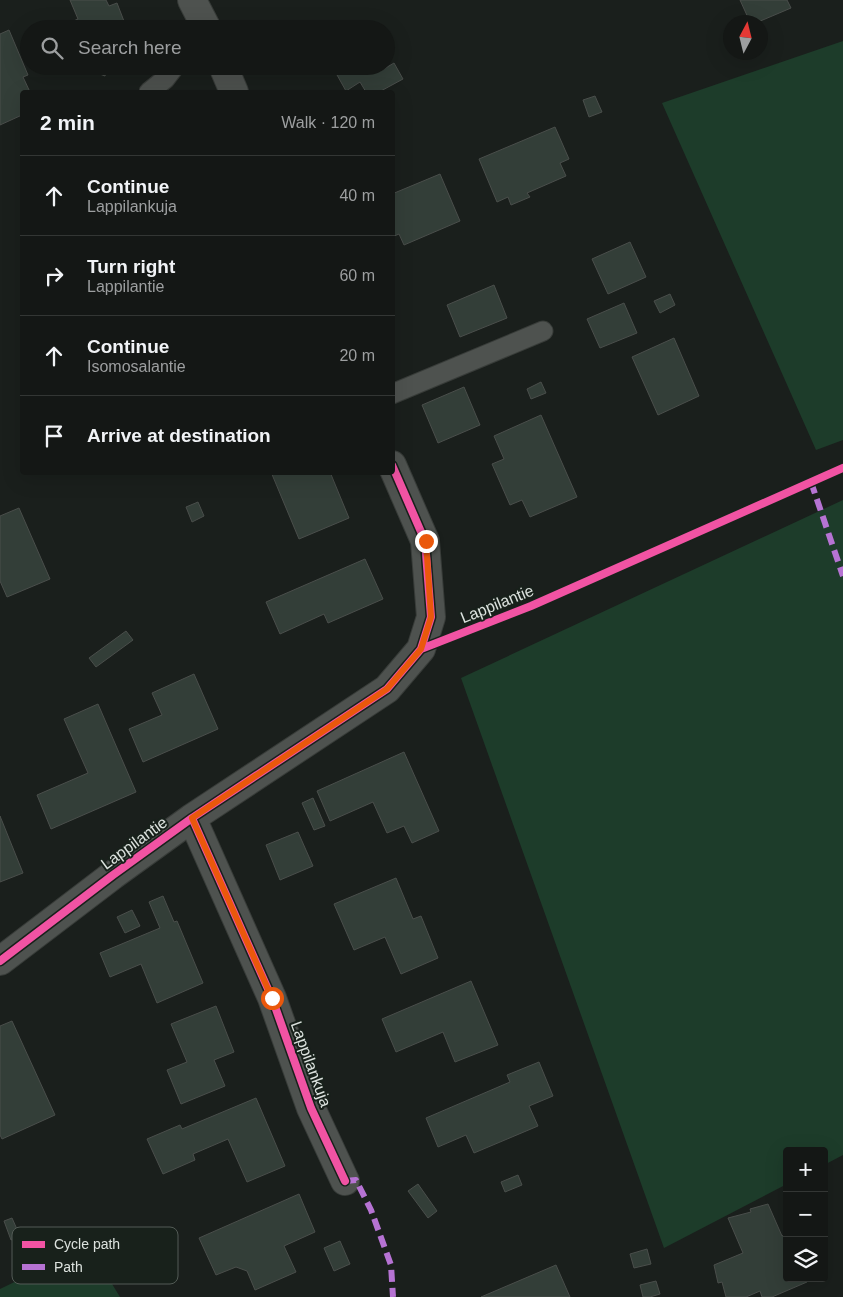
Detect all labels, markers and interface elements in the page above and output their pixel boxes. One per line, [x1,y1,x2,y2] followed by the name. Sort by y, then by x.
[723,15,768,60] north arrow
[20,20,395,75] search box
[38,34,66,62] icon: search
[78,37,182,58] text: Search here
[40,111,95,134] text: 2 min
[281,114,375,131] text: Walk · 120 m
[87,176,169,197] text: Continue
[40,182,68,210] icon: ahead
[339,187,375,204] text: 40 m
[87,198,177,215] text: Lappilankuja
[87,256,175,277] text: Turn right
[40,262,68,290] icon: right
[339,267,375,284] text: 60 m
[87,278,164,295] text: Lappilantie
[87,336,169,357] text: Continue
[40,342,68,370] icon: ahead
[339,347,375,364] text: 20 m
[87,358,186,375] text: Isomosalantie
[40,422,68,450] icon: arrive
[87,425,271,446] text: Arrive at destination
[415,530,438,553] route end
[458,582,536,626] street label: Lappilantie
[98,813,170,873] street label: Lappilantie
[261,987,284,1010] route start
[288,1019,334,1109] street label: Lappilankuja
[783,1147,828,1282] map controls
[783,1147,828,1192] button: +
[783,1192,828,1237] button: −
[12,1227,178,1284] legend
[54,1236,120,1252] text: Cycle path
[783,1237,828,1282] button: layers
[54,1259,83,1275] text: Path

